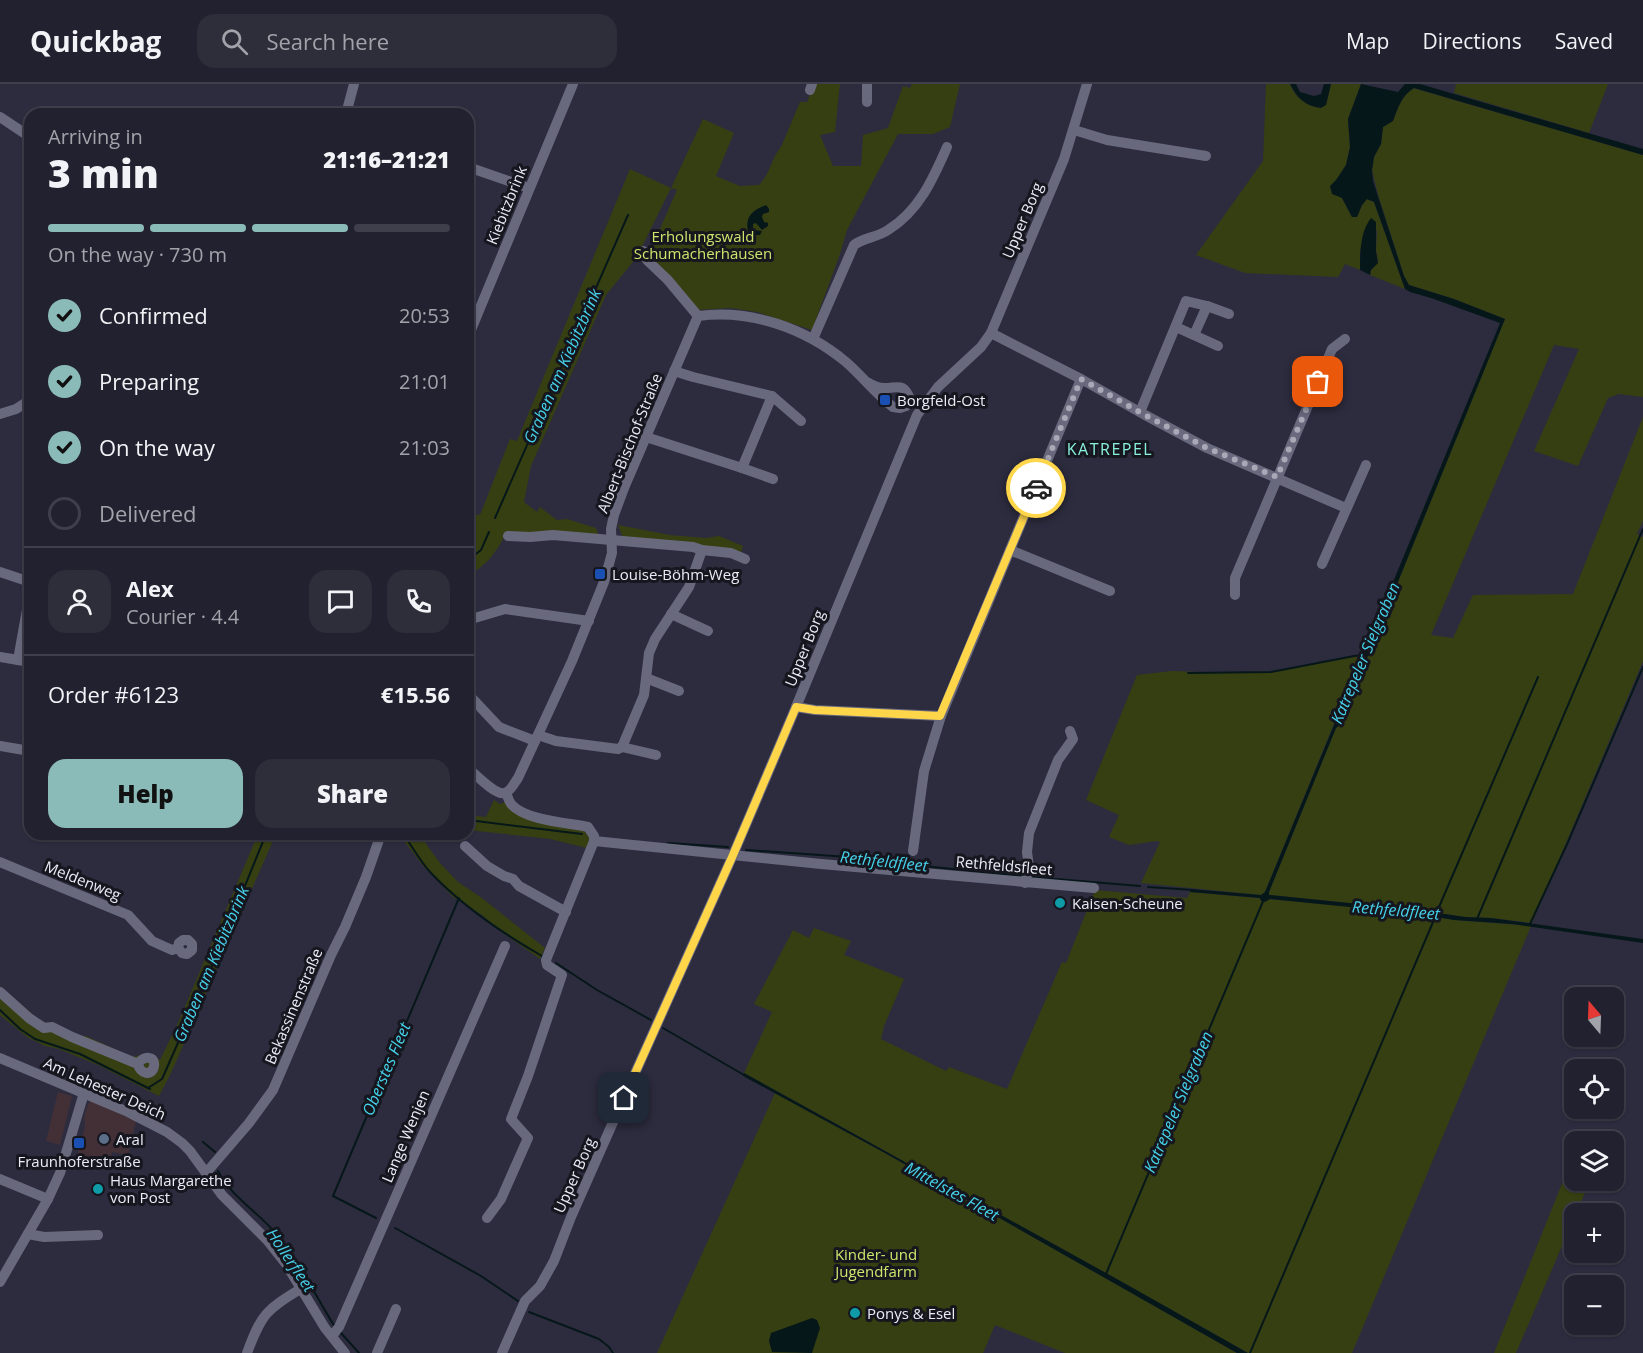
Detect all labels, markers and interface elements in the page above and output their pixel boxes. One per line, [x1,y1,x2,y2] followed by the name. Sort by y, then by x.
[197,14,617,68] search box
[30,22,161,60] text: Quickbag
[218,25,251,58] icon: search
[266,26,389,56] text: Search here
[1346,27,1389,55] text: Map
[1422,27,1522,55] text: Directions
[1555,27,1613,55] text: Saved
[48,123,143,150] text: Arriving in
[323,144,450,174] text: 21:16–21:21
[48,146,159,199] text: 3 min
[481,163,531,247] street label: Kiebitzbrink
[997,179,1047,261] street label: Upper Borg
[634,226,772,263] park label: Erholungswald Schumacherhausen
[48,241,227,268] text: On the way · 730 m
[518,284,607,447] water label: Graben am Kiebitzbrink
[48,299,81,332] icon: check
[99,300,208,330] text: Confirmed
[399,302,450,329] text: 20:53
[1292,356,1343,407] pin
[48,365,81,398] icon: check
[1301,365,1334,398] icon: bag
[99,366,199,396] text: Preparing
[399,368,450,395] text: 21:01
[592,370,666,516] street label: Albert-Bischof-Straße
[897,390,985,410] place label: Borgfeld-Ost
[878,393,892,407] marker: Borgfeld-Ost
[48,431,81,464] icon: check
[99,432,215,462] text: On the way
[399,434,450,461] text: 21:03
[1067,438,1153,460] district label: KATREPEL
[1006,458,1066,518] courier
[1020,472,1053,505] icon: car
[99,498,197,528] text: Delivered
[612,564,739,584] place label: Louise-Böhm-Weg
[593,567,607,581] marker: Louise-Böhm-Weg
[48,570,111,633] button: person
[309,570,372,633] button: chat
[387,570,450,633] button: phone
[126,573,174,603] text: Alex
[1325,579,1405,727] water label: Katrepeler Sielgraben
[126,603,239,630] text: Courier · 4.4
[780,607,828,689] street label: Upper Borg
[48,679,179,709] text: Order #6123
[381,679,450,709] text: €15.56
[48,759,243,828] button: Help
[255,759,450,828] button: Share
[839,845,930,877] water label: Rethfeldfleet
[955,851,1053,879] street label: Rethfeldsfleet
[42,856,124,904] street label: Meldenweg
[168,882,254,1045] water label: Graben am Kiebitzbrink
[1072,893,1183,913] place label: Kaisen-Scheune
[1351,895,1442,925] water label: Rethfeldfleet
[1053,896,1067,910] marker: Kaisen-Scheune
[260,945,326,1067] street label: Bekassinenstraße
[1564,987,1624,1047] north arrow
[1564,987,1624,1335] map controls
[357,1018,416,1119] water label: Oberstes Fleet
[1138,1028,1218,1176] water label: Katrepeler Sielgraben
[41,1052,169,1124] street label: Am Lehester Deich
[1564,1059,1624,1119] button: locate
[598,1072,649,1123] pin
[607,1081,640,1114] icon: home
[377,1087,433,1185] street label: Lange Wenjen
[116,1129,144,1149] place label: Aral
[1564,1131,1624,1191] button: layers
[97,1132,111,1146] marker: Aral
[548,1134,600,1216] street label: Upper Borg
[72,1136,86,1150] marker: Fraunhoferstraße
[17,1151,141,1171] place label: Fraunhoferstraße
[901,1156,1003,1226] water label: Mittelstes Fleet
[110,1170,232,1207] place label: Haus Margarethe von Post
[91,1182,105,1196] marker: Haus Margarethe von Post
[1564,1203,1624,1263] button: +
[262,1224,321,1297] water label: Hollerfleet
[833,1244,917,1281] park label: Kinder- und Jugendfarm
[1564,1275,1624,1335] button: −
[867,1303,955,1323] place label: Ponys & Esel
[848,1306,862,1320] marker: Ponys & Esel

